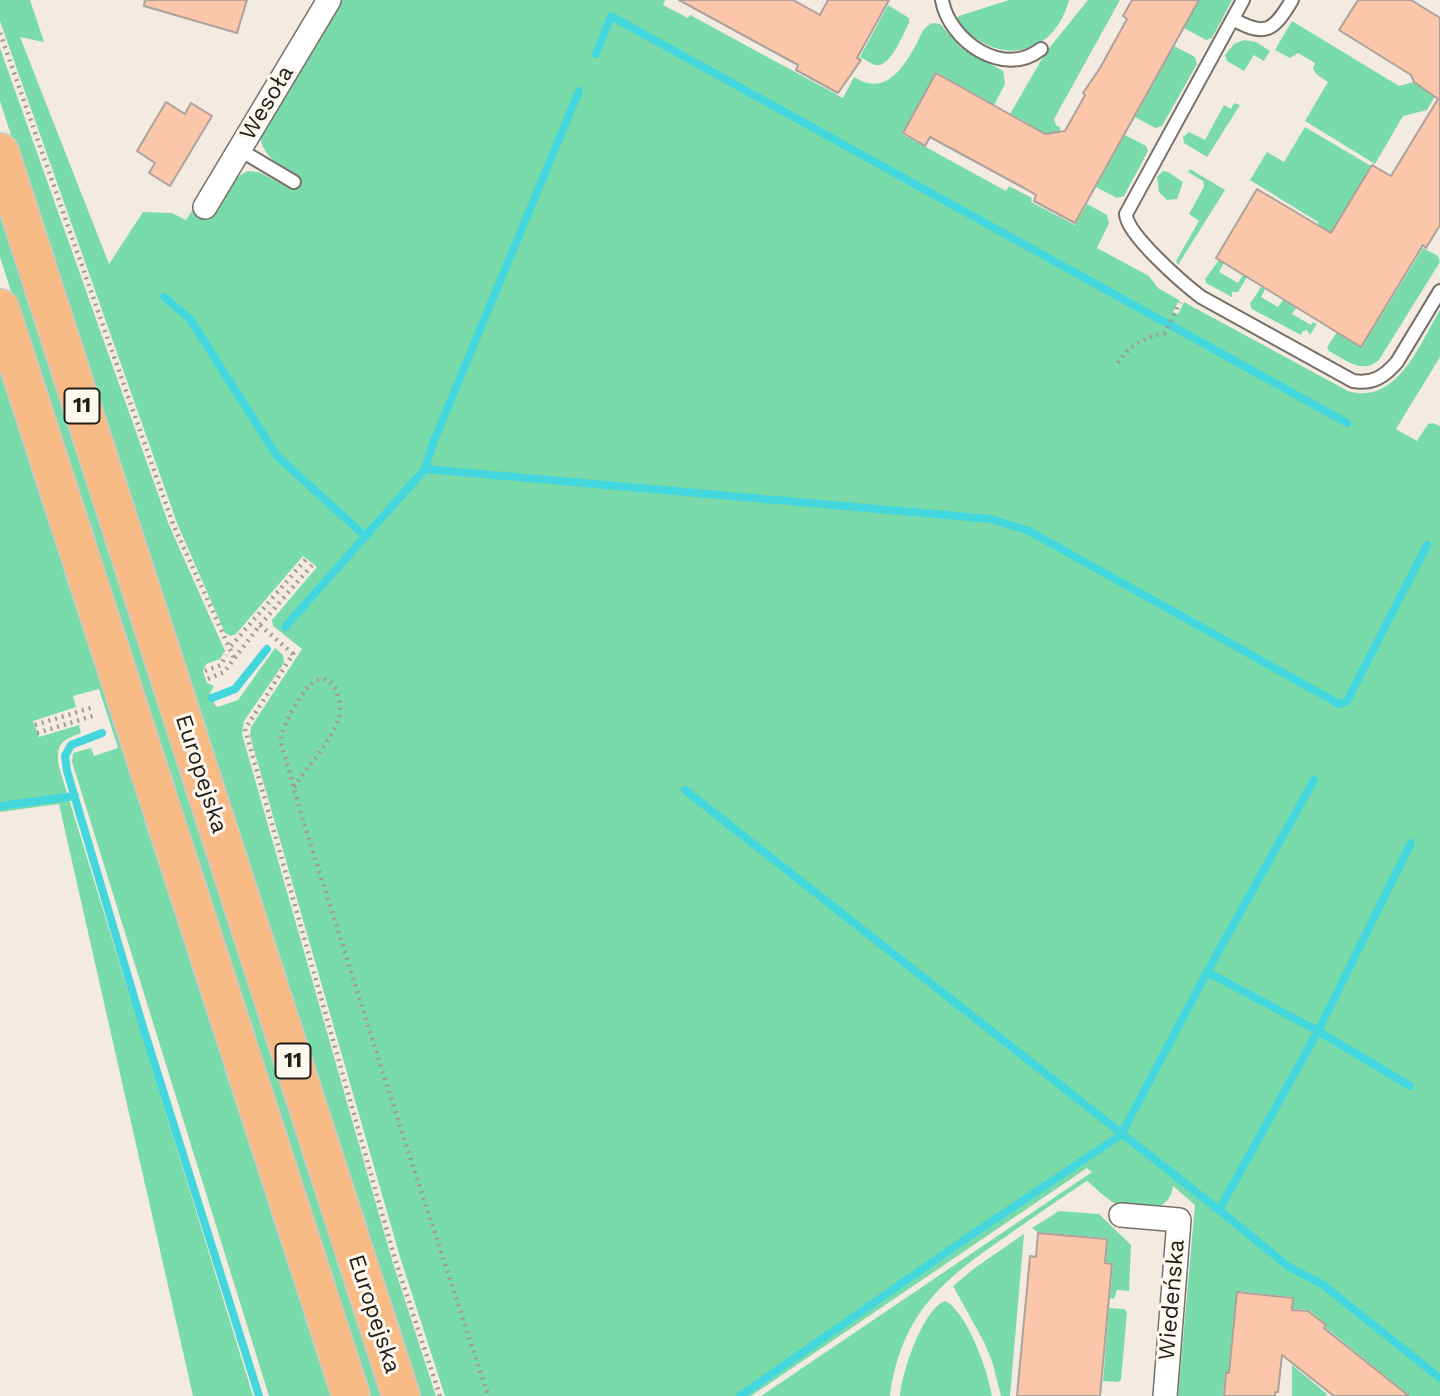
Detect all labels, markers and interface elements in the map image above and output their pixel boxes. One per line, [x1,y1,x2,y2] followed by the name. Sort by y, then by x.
[234,61,300,145] street label: Wesoła
[64,388,100,424] road number: 11
[169,711,233,837] street label: Europejska
[276,1044,310,1078] road number: 11
[1153,1238,1191,1362] street label: Wiedeńska
[342,1251,406,1377] street label: Europejska

